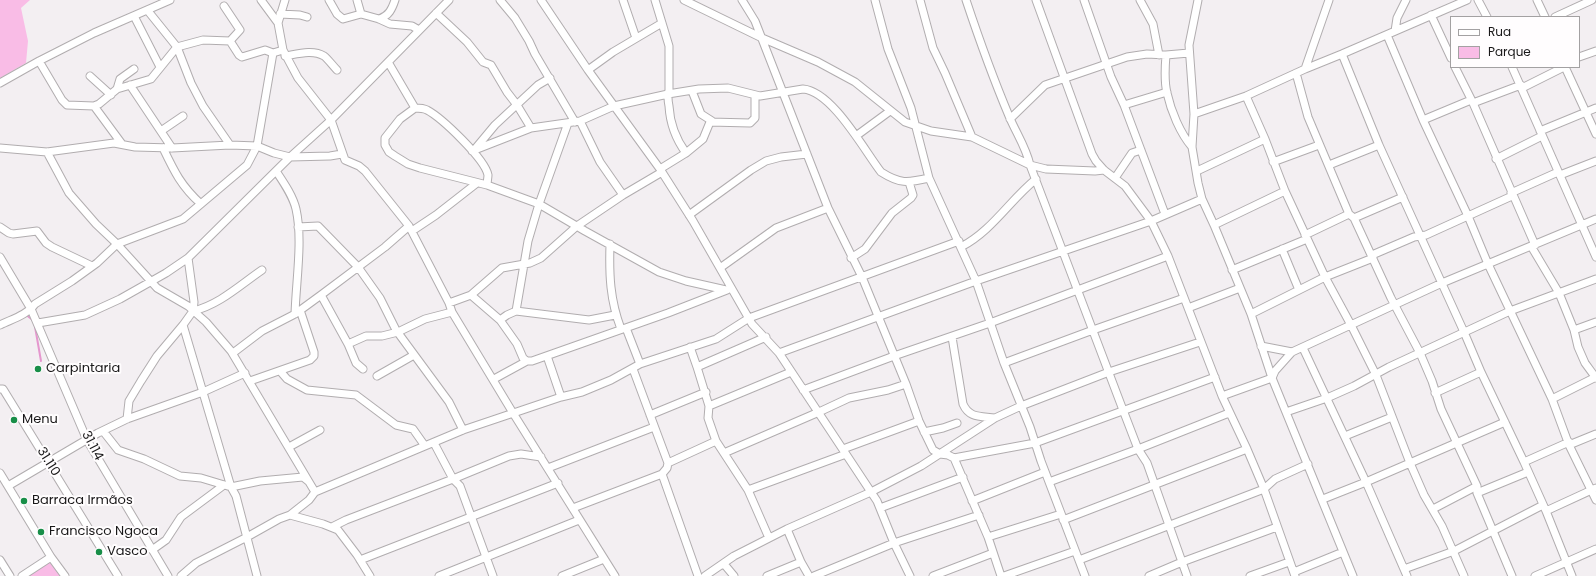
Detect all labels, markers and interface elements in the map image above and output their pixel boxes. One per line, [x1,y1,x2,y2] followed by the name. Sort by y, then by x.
[1450,16,1580,68] legend
[1488,23,1511,40] text: Rua
[1488,43,1531,60] text: Parque
[46,361,120,377] place label: Carpintaria
[33,364,43,374] marker: Carpintaria
[22,412,58,428] place label: Menu
[9,415,19,425] marker: Menu
[78,429,106,463] street label: 31.114
[33,445,63,479] street label: 31.110
[32,493,133,509] place label: Barraca Irmãos
[19,496,29,506] marker: Barraca Irmãos
[49,524,158,540] place label: Francisco Ngoca
[36,527,46,537] marker: Francisco Ngoca
[107,544,148,560] place label: Vasco
[94,547,104,557] marker: Vasco

